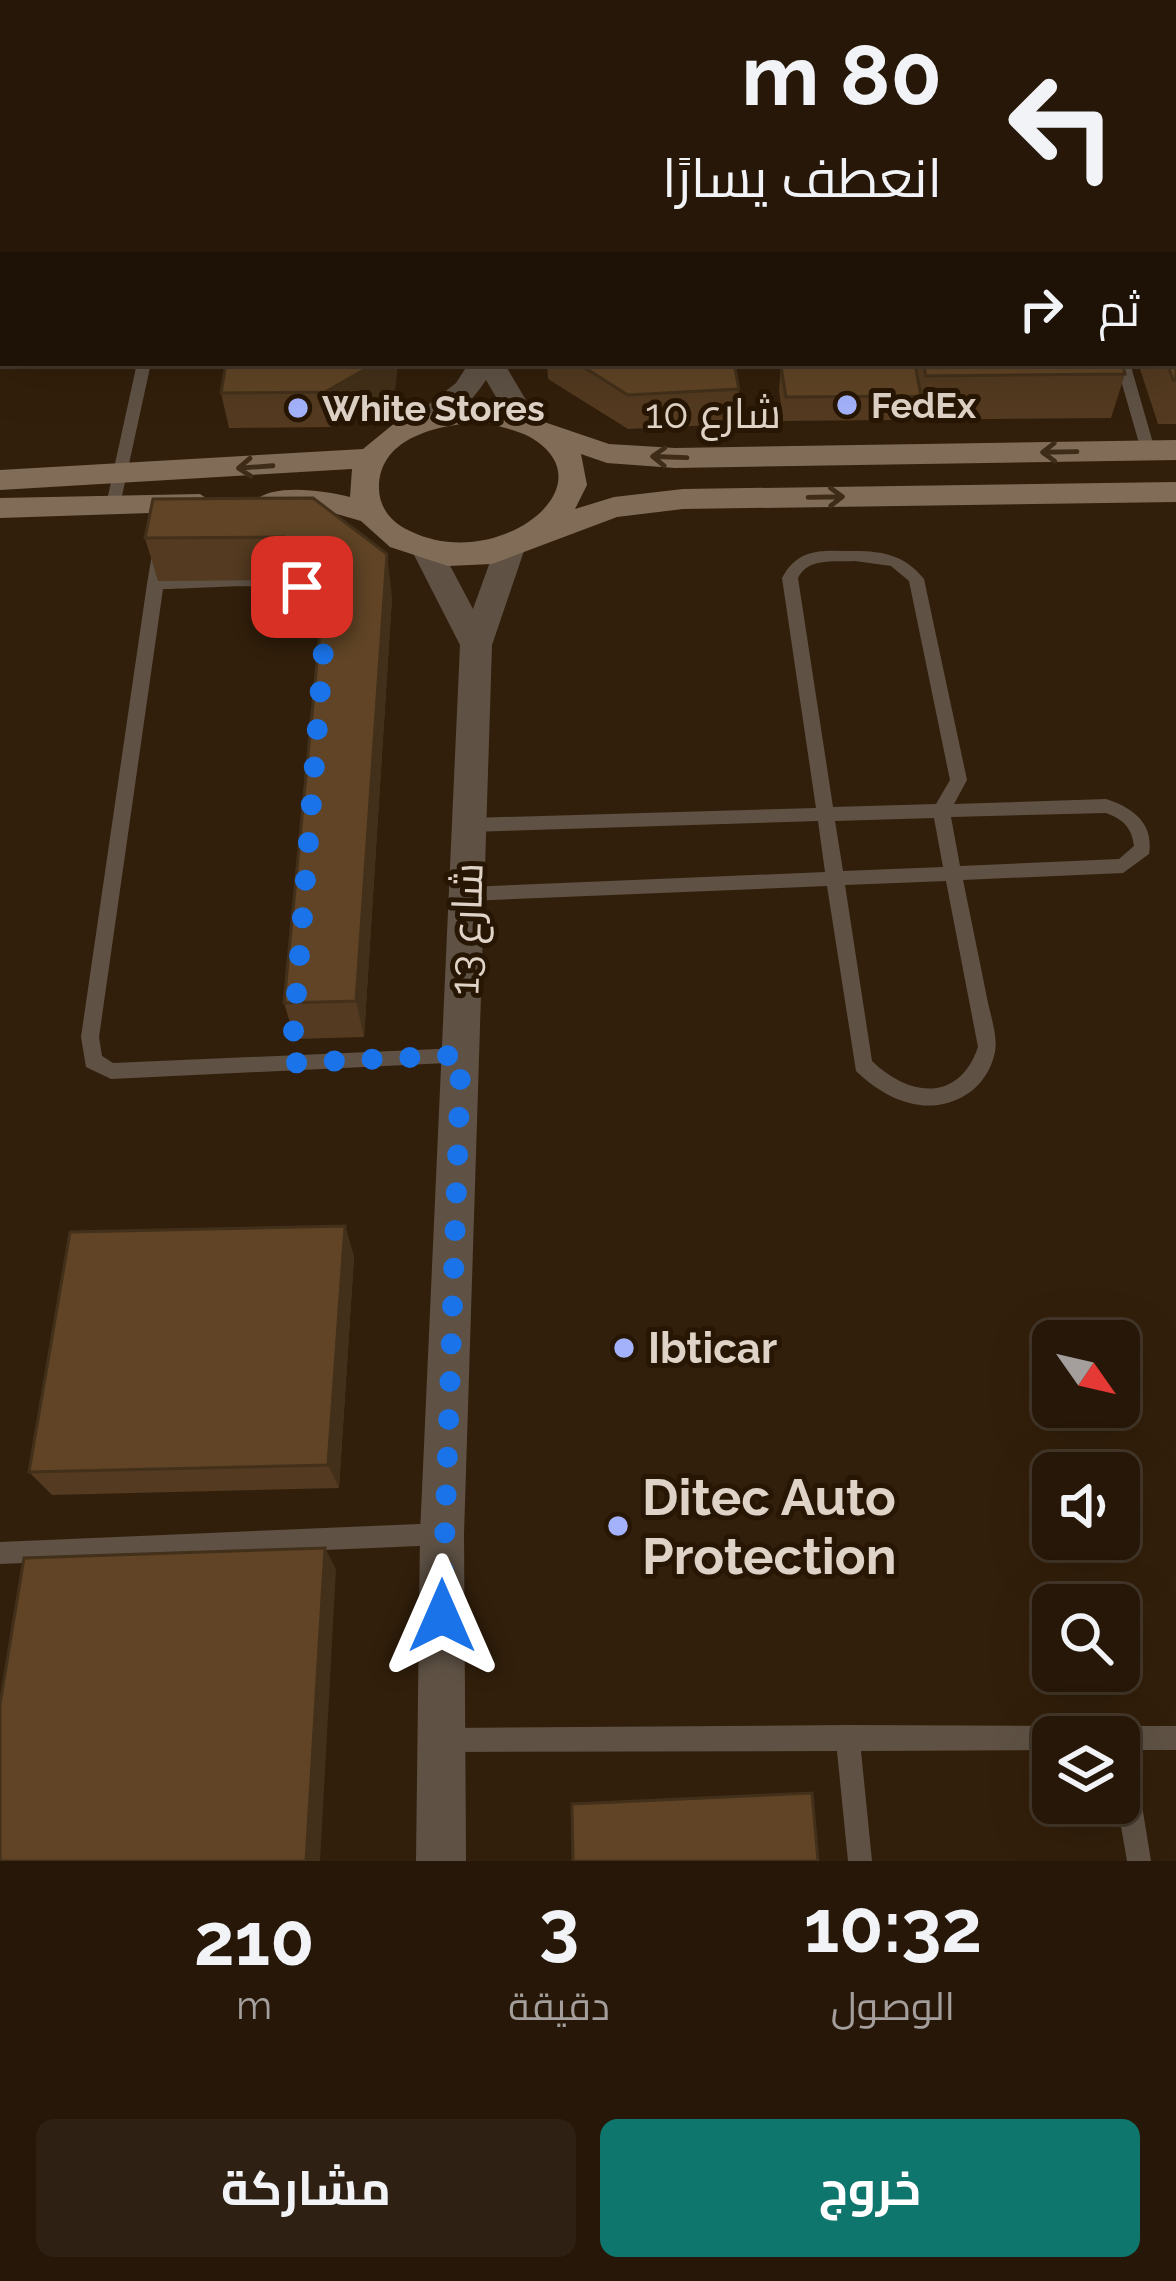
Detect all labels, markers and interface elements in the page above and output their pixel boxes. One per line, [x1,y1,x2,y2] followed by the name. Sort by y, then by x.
[741,26,942,125] text: 80 m
[984,48,1140,204] icon: left
[662,146,942,210] text: انعطف يسارًا
[1008,276,1074,342] icon: right
[1098,284,1140,337] text: ثم
[871,384,977,426] place label: FedEx
[322,387,545,429] place label: White Stores
[645,389,781,441] street label: شارع 10
[834,392,860,418] marker: FedEx
[285,395,311,421] marker: White Stores
[1040,440,1079,463] one-way arrow
[650,445,689,468] one-way arrow
[236,455,275,478] one-way arrow
[806,486,845,508] one-way arrow
[251,536,353,638] pin
[269,554,335,620] icon: arrive
[439,862,496,996] street label: شارع 13
[1032,1320,1140,1428] north arrow
[1032,1320,1140,1824] map controls
[648,1324,777,1373] place label: Ibticar
[611,1335,637,1361] marker: Ibticar
[1032,1452,1140,1560] button: sound
[642,1467,897,1586] place label: Ditec Auto Protection
[605,1513,631,1539] marker: Ditec Auto Protection
[379,1553,505,1679] position arrow
[1032,1584,1140,1692] button: search
[1032,1716,1140,1824] button: layers
[539,1884,579,1969] text: 3
[804,1884,982,1969] text: 10:32
[194,1897,314,1982] text: 210
[236,1982,272,2028] text: m
[508,1983,610,2029] text: دقيقة
[831,1983,955,2029] text: الوصول
[36,2119,576,2257] button: مشاركة
[600,2119,1140,2257] button: خروج

